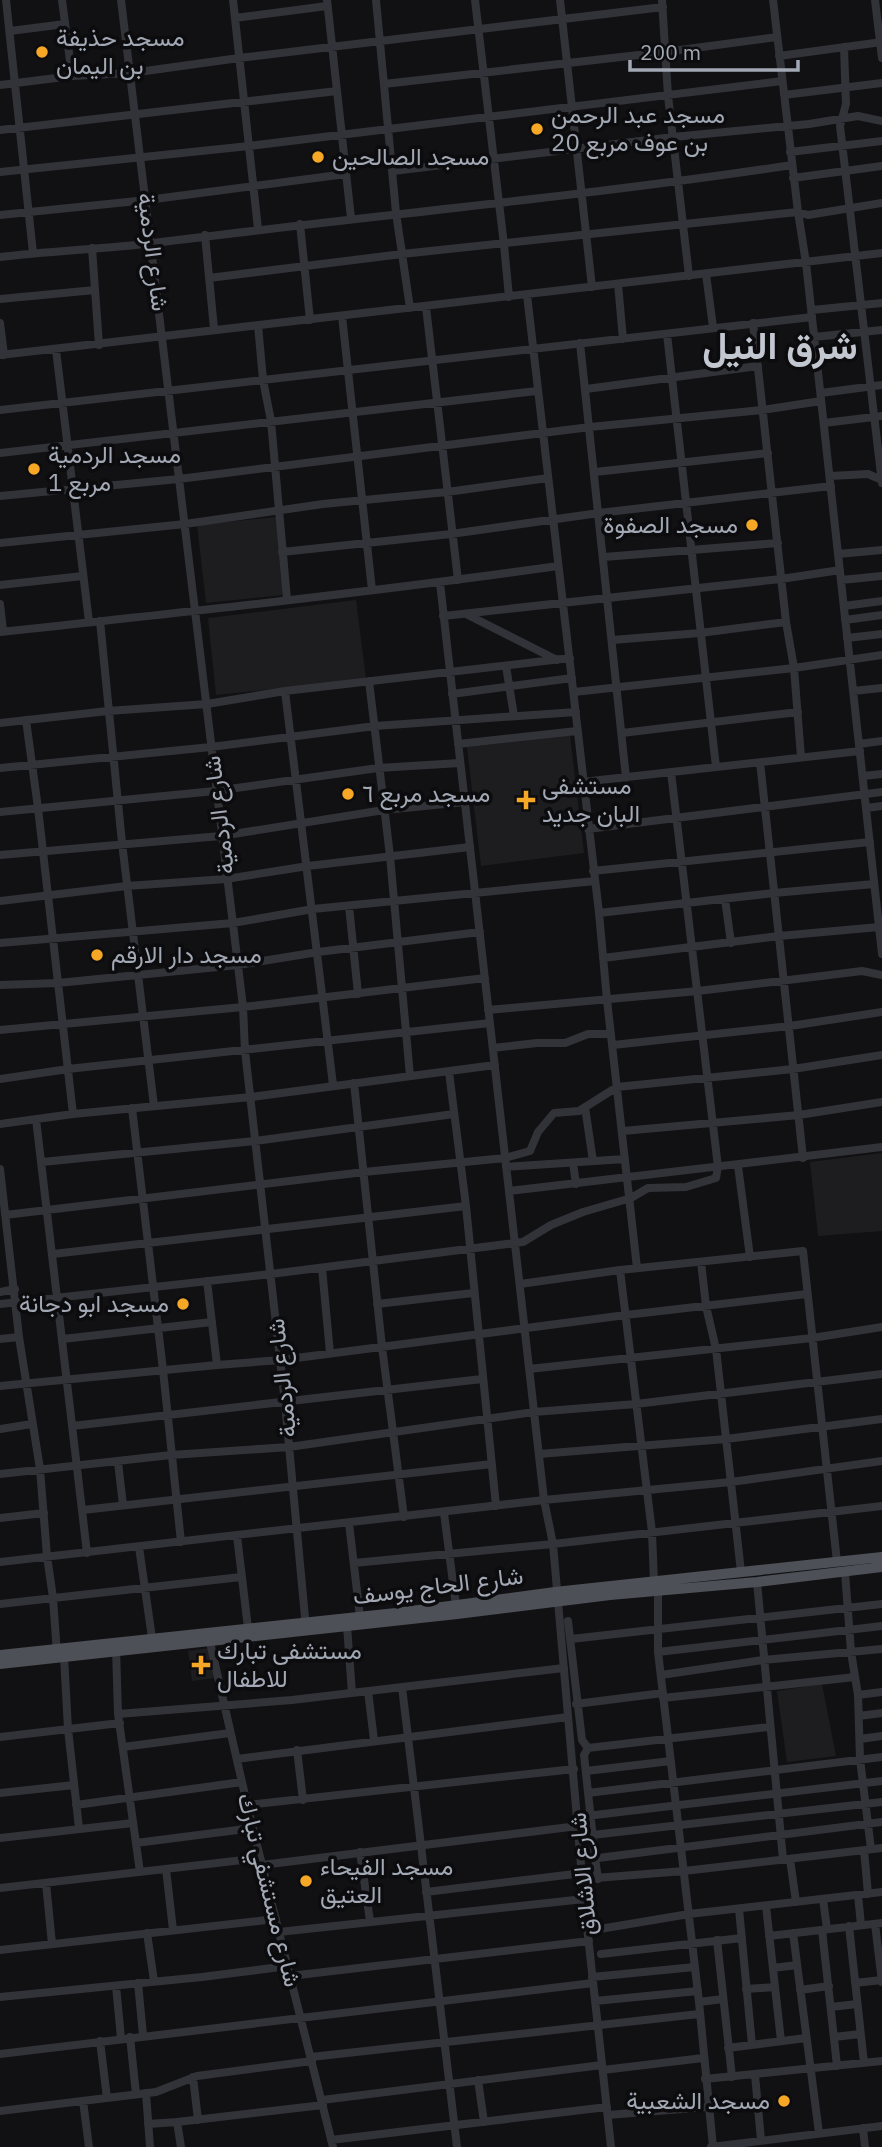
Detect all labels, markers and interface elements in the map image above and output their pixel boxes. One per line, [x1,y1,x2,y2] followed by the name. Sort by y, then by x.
[56,21,185,81] place label: مسجد حذيفة بن اليمان
[630,28,798,72] scale bar
[640,38,701,66] text: 200 m
[34,44,50,60] marker: مسجد حذيفة بن اليمان
[551,98,725,160] place label: مسجد عبد الرحمن بن عوف مربع 20
[529,121,545,137] marker: مسجد عبد الرحمن بن عوف مربع 20
[332,140,489,172] place label: مسجد الصالحين
[310,149,326,165] marker: مسجد الصالحين
[130,191,177,313] street label: شارع الردمية
[702,320,858,370] district label: شرق النيل
[48,438,181,500] place label: مسجد الردمية مربع 1
[26,461,42,477] marker: مسجد الردمية مربع 1
[603,508,738,540] place label: مسجد الصفوة
[744,517,760,533] marker: مسجد الصفوة
[195,754,242,876] street label: شارع الردمية
[542,769,640,829] place label: مستشفى البان جديد
[362,777,490,811] place label: مسجد مربع ٦
[340,786,356,802] marker: مسجد مربع ٦
[516,790,536,810] marker: مستشفى البان جديد
[111,938,262,971] place label: مسجد دار الارقم
[89,947,105,963] marker: مسجد دار الارقم
[19,1287,169,1319] place label: مسجد ابو دجانة
[175,1296,191,1312] marker: مسجد ابو دجانة
[259,1317,304,1439] street label: شارع الردمية
[351,1559,525,1612] street label: شارع الحاج يوسف
[217,1634,362,1694] place label: مستشفى تبارك للاطفال
[191,1655,211,1675] marker: مستشفى تبارك للاطفال
[227,1789,310,1991] street label: شارع مستشفي تبارك
[561,1811,604,1937] street label: شارع الاشلاق
[320,1850,453,1910] place label: مسجد الفيحاء العتيق
[298,1873,314,1889] marker: مسجد الفيحاء العتيق
[626,2084,770,2116] place label: مسجد الشعبية
[776,2093,792,2109] marker: مسجد الشعبية

